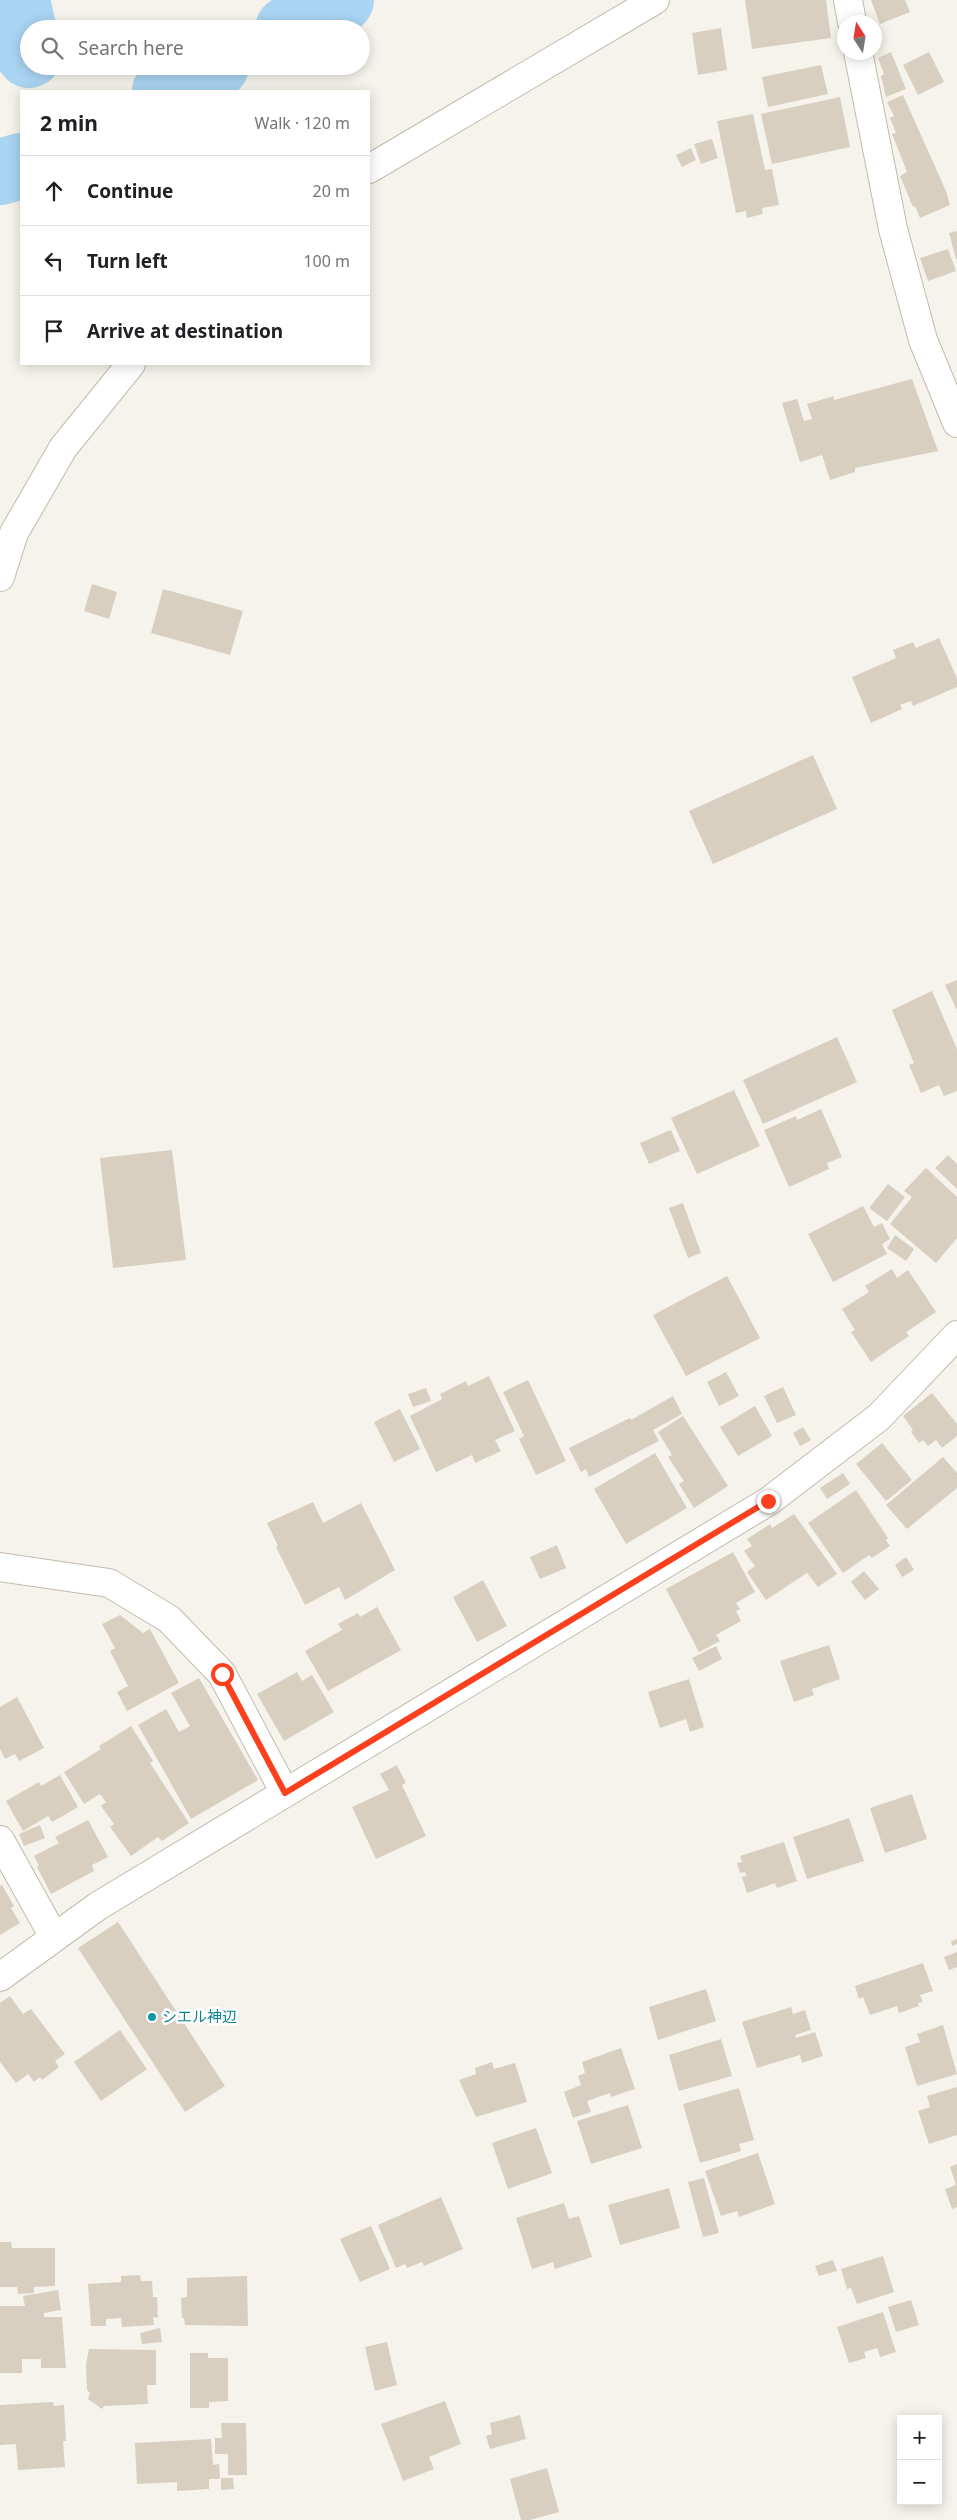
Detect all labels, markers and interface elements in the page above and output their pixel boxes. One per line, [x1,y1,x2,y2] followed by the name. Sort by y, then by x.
[837,15,882,60] north arrow
[20,20,370,75] search box
[38,34,66,62] icon: search
[78,35,184,61] text: Search here
[40,109,98,137] text: 2 min
[255,112,350,134] text: Walk · 120 m
[40,177,68,205] icon: ahead
[87,178,173,204] text: Continue
[313,180,350,202] text: 20 m
[40,247,68,275] icon: left
[87,248,168,274] text: Turn left
[303,250,350,272] text: 100 m
[40,317,68,345] icon: arrive
[87,318,283,344] text: Arrive at destination
[757,1490,780,1513] route end
[211,1663,234,1686] route start
[162,2006,237,2026] place label: シエル神辺
[146,2011,158,2023] marker: シエル神辺
[897,2415,942,2505] map controls
[897,2415,942,2460] button: +
[897,2460,942,2505] button: −

